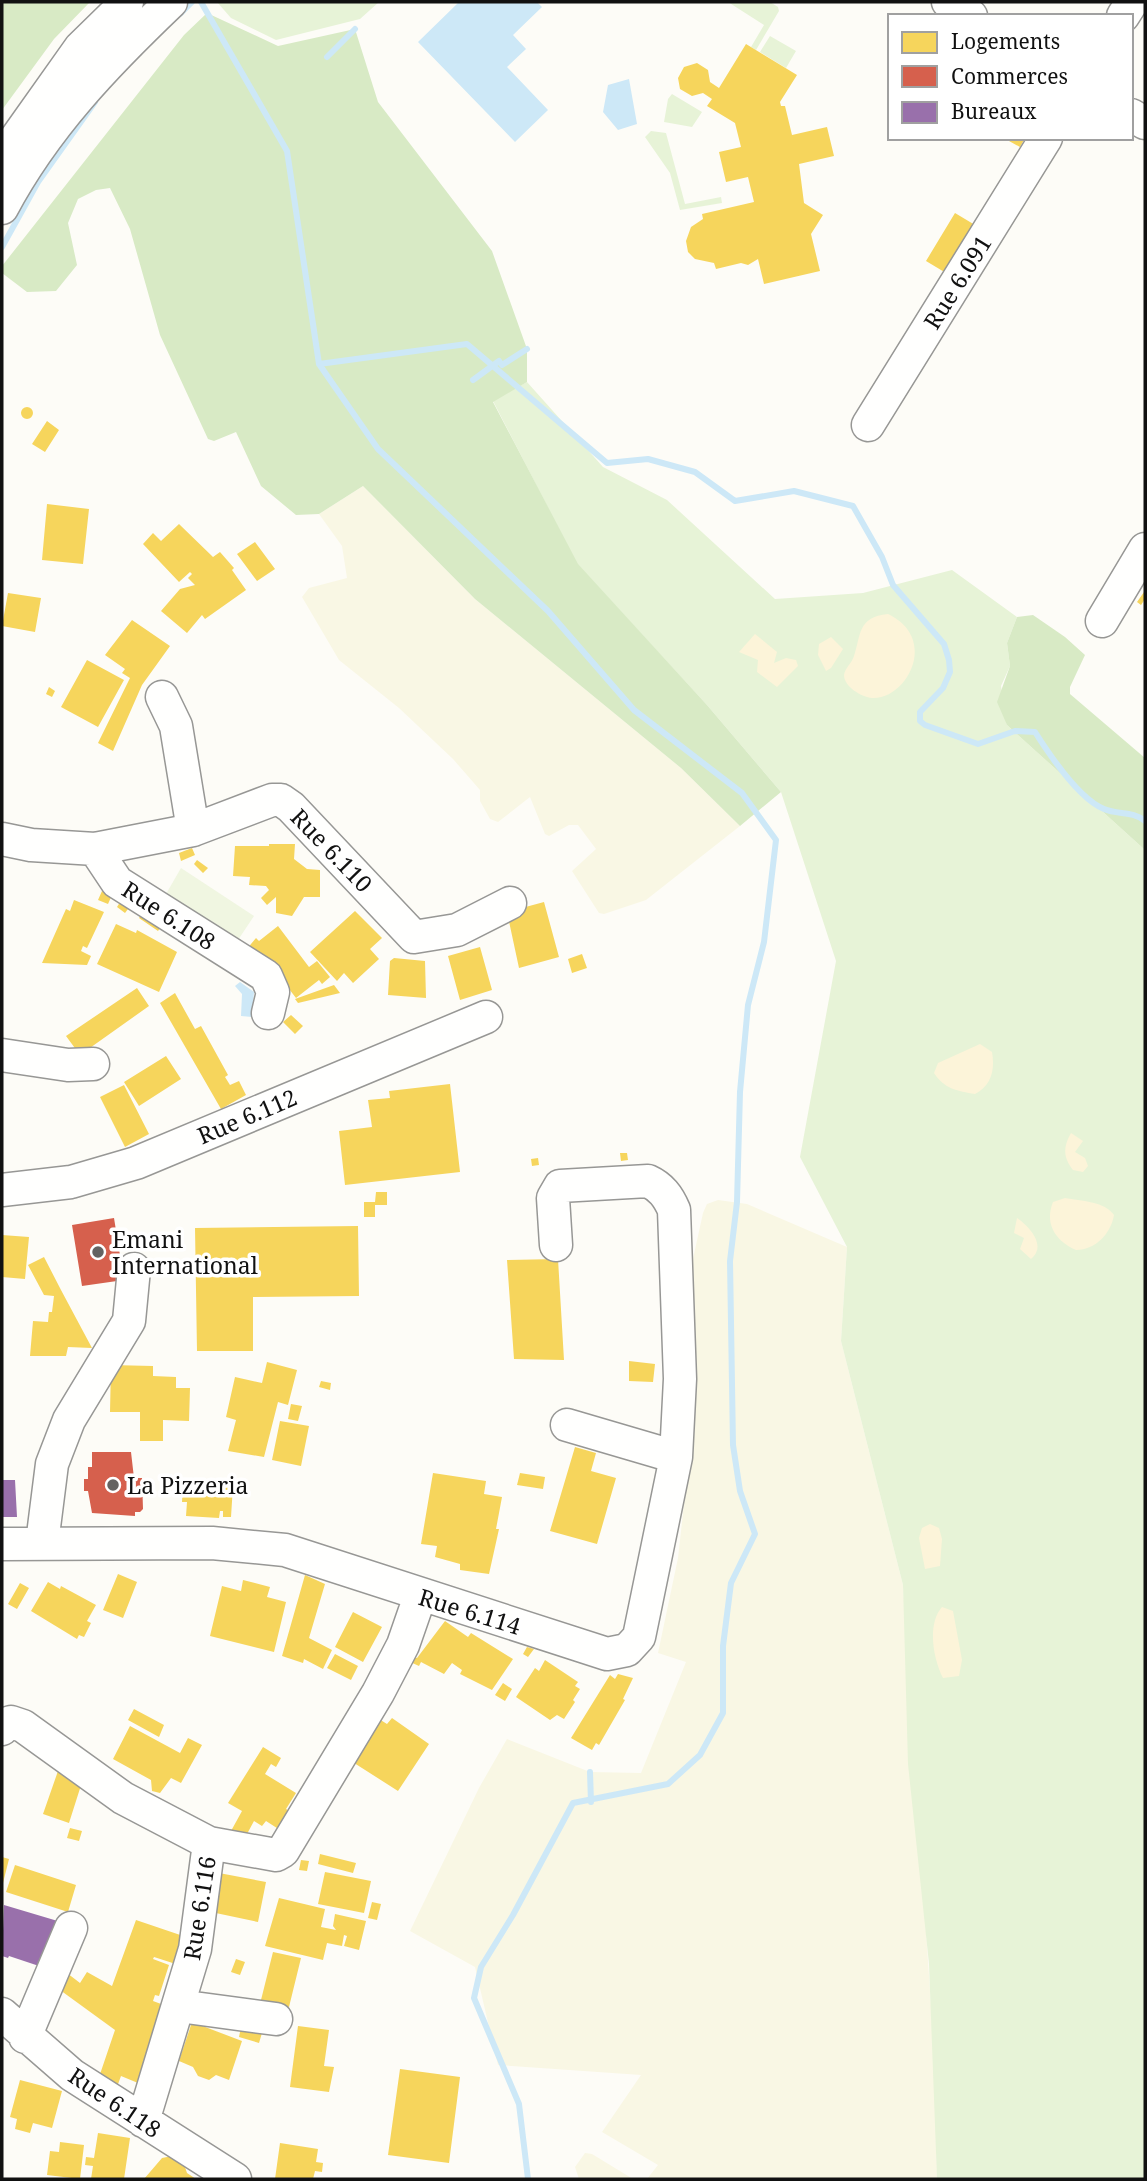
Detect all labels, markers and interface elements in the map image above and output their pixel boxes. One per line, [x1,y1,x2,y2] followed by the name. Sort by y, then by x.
[888,14,1133,140] legend
[951,27,1060,55] text: Logements
[951,62,1068,90] text: Commerces
[951,97,1037,125] text: Bureaux
[916,229,998,335] street label: Rue 6.091
[284,801,380,899] street label: Rue 6.110
[116,873,222,957] street label: Rue 6.108
[192,1081,302,1151] street label: Rue 6.112
[112,1223,258,1281] place label: Emani International
[90,1244,106,1260] marker: Emani International
[127,1469,248,1501] place label: La Pizzeria
[105,1477,121,1493] marker: La Pizzeria
[415,1580,525,1642] street label: Rue 6.114
[175,1854,223,1962] street label: Rue 6.116
[62,2059,168,2145] street label: Rue 6.118

